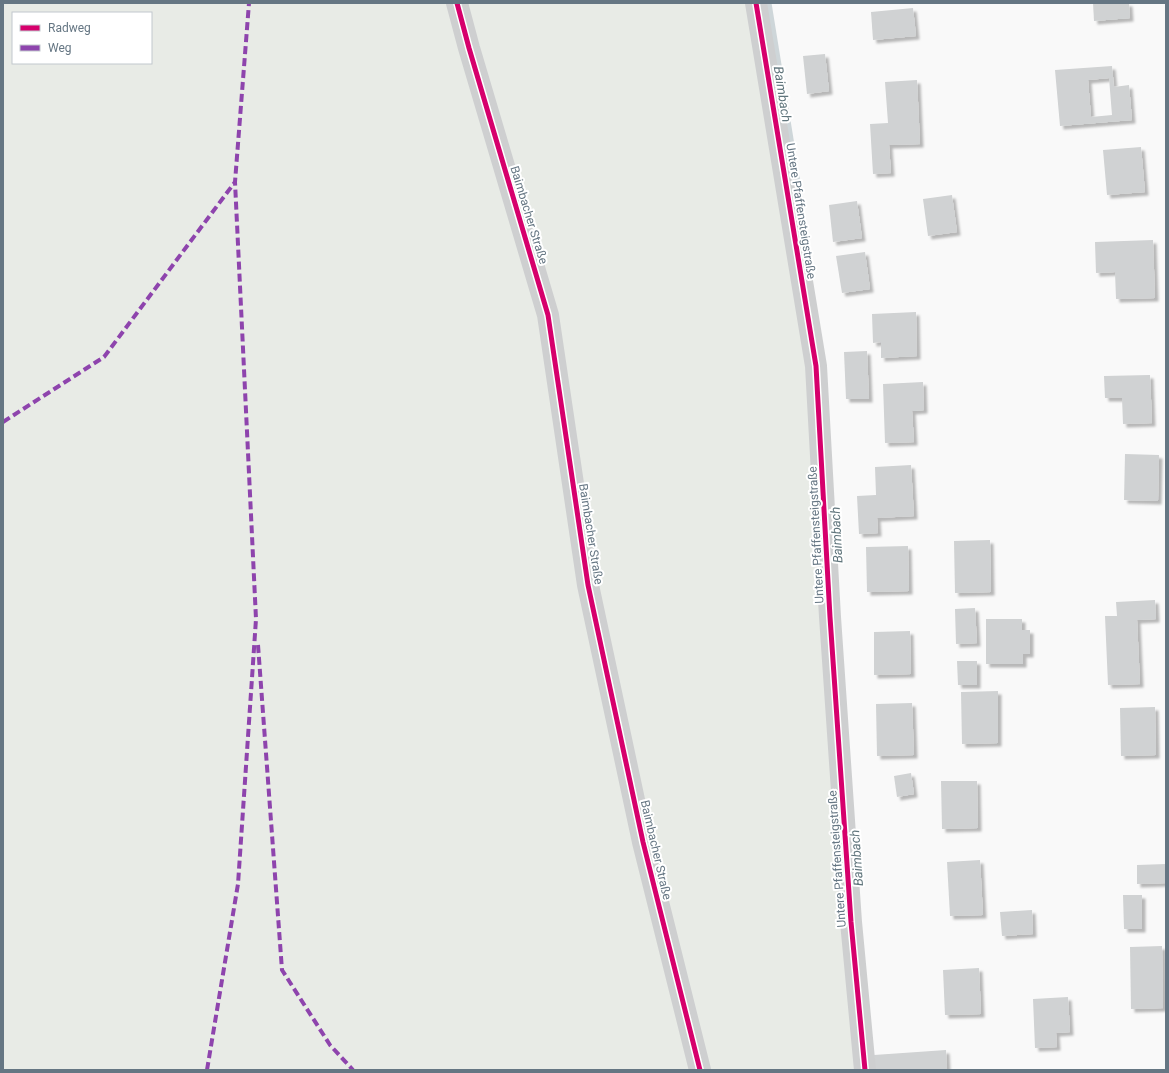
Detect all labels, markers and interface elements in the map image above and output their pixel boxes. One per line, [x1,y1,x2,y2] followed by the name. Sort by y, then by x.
[12,12,152,64] legend
[48,21,91,35] text: Radweg
[48,41,72,55] text: Weg
[771,65,794,123] water label: Baimbach
[783,142,819,280] street label: Untere Pfaffensteigstraße
[507,164,551,266] street label: Baimbacher Straße
[805,466,827,604] street label: Untere Pfaffensteigstraße
[576,483,606,585] street label: Baimbacher Straße
[828,506,845,563] water label: Baimbach
[825,790,849,928] street label: Untere Pfaffensteigstraße
[638,799,674,901] street label: Baimbacher Straße
[847,829,866,887] water label: Baimbach

